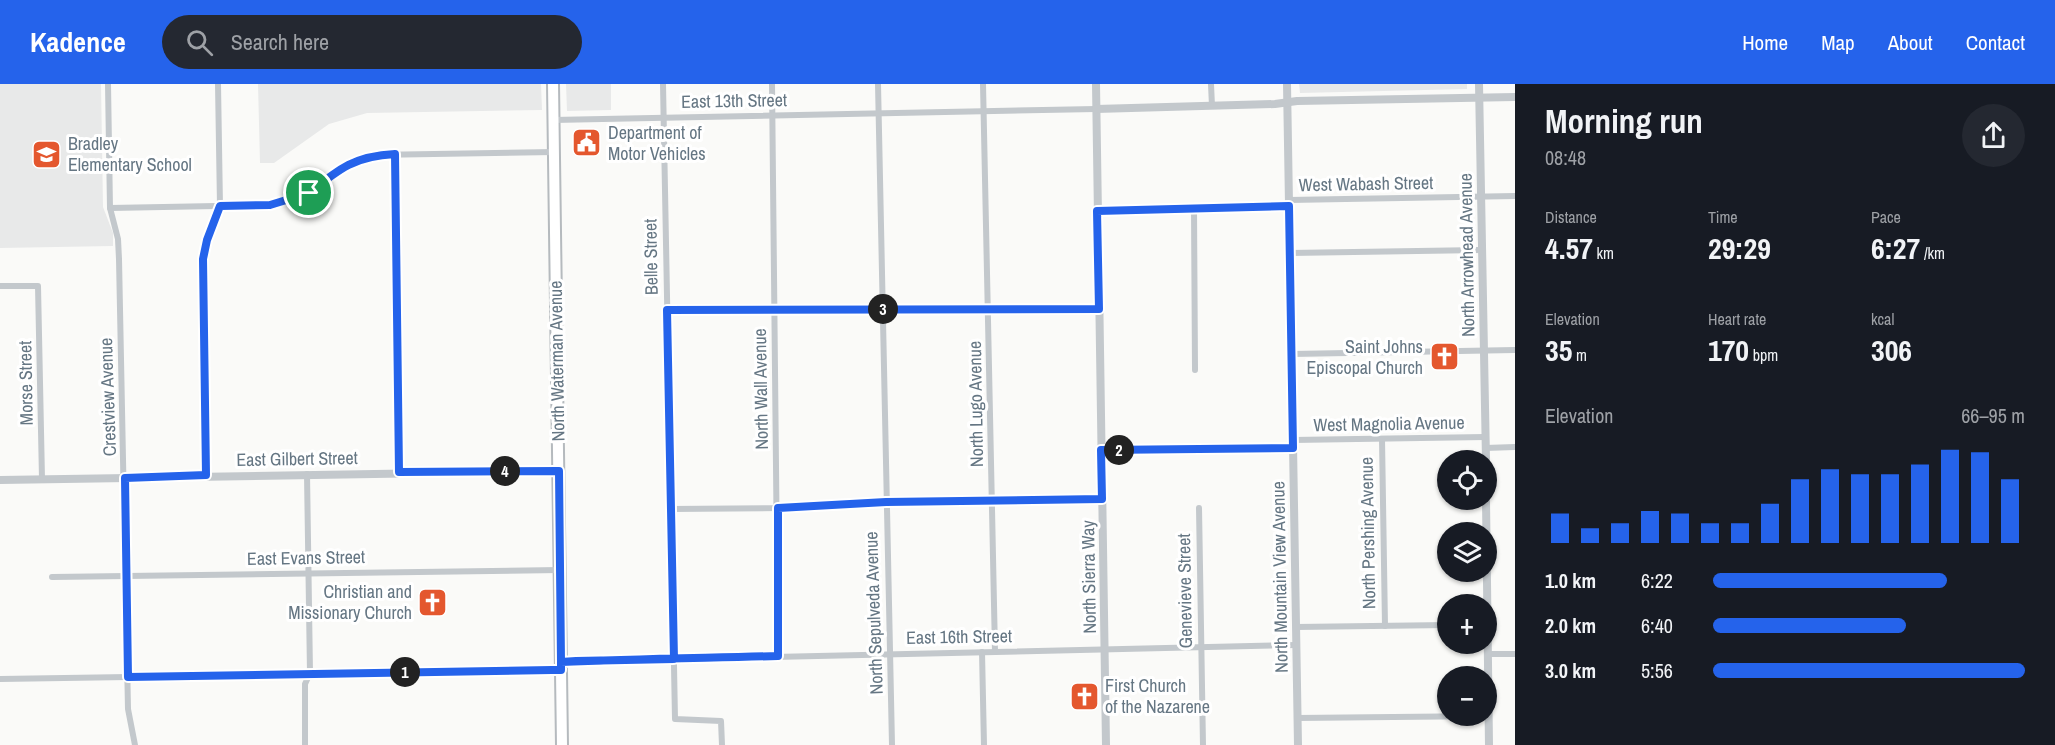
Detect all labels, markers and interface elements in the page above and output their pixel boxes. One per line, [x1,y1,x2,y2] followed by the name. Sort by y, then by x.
[162,15,582,69] search box
[30,23,126,61] text: Kadence
[183,26,216,59] icon: search
[231,27,329,57] text: Search here
[1742,28,1788,57] text: Home
[1821,28,1855,57] text: Map
[1888,28,1933,57] text: About
[1966,28,2025,57] text: Contact
[681,87,787,114] street label: East 13th Street
[1545,99,1703,143] text: Morning run
[1962,104,2025,167] button: share
[608,120,706,166] place label: Department of Motor Vehicles
[571,127,603,159] public building icon: Department of Motor Vehicles
[68,131,192,177] place label: Bradley Elementary School
[31,138,63,170] school or university icon: Bradley Elementary School
[1545,144,1586,171] text: 08:48
[283,167,334,218] pin
[1298,170,1433,197] street label: West Wabash Street
[1453,173,1480,337] street label: North Arrowhead Avenue
[292,176,325,209] icon: arrive
[1545,206,1597,228] text: Distance
[1708,206,1738,228] text: Time
[1871,206,1901,228] text: Pace
[637,219,664,295] street label: Belle Street
[1545,228,1593,268] text: 4.57
[1708,228,1771,268] text: 29:29
[1871,228,1920,268] text: 6:27
[1593,242,1614,264] text: km
[1920,242,1945,264] text: /km
[543,280,570,442] street label: North Waterman Avenue
[868,294,898,324] pin: 3
[879,298,887,320] text: 3
[1545,308,1600,330] text: Elevation
[1708,308,1766,330] text: Heart rate
[1871,308,1894,330] text: kcal
[747,328,774,450] street label: North Wall Avenue
[1545,330,1572,370] text: 35
[1708,330,1749,370] text: 170
[1871,330,1912,370] text: 306
[1307,334,1423,380] place label: Saint Johns Episcopal Church
[93,337,122,457] street label: Crestview Avenue
[12,341,39,425] street label: Morse Street
[962,341,989,467] street label: North Lugo Avenue
[1428,341,1460,373] church icon: Saint Johns Episcopal Church
[1572,344,1587,366] text: m
[1749,344,1778,366] text: bpm
[1545,402,1613,429] text: Elevation
[1961,402,2025,429] text: 66–95 m
[1313,410,1465,437] street label: West Magnolia Avenue
[1104,435,1134,465] pin: 2
[1115,439,1123,461] text: 2
[236,445,358,472] street label: East Gilbert Street
[1437,450,1497,726] map controls
[1437,450,1497,510] button: locate
[490,456,520,486] pin: 4
[1354,457,1381,609] street label: North Pershing Avenue
[501,460,509,482] text: 4
[1265,481,1294,673] street label: North Mountain View Avenue
[1075,519,1102,634] street label: North Sierra Way
[1437,522,1497,582] button: layers
[858,531,889,695] street label: North Sepulveda Avenue
[1171,533,1198,649] street label: Genevieve Street
[247,544,365,571] street label: East Evans Street
[1545,567,1596,594] text: 1.0 km
[1641,567,1673,594] text: 6:22
[288,579,412,625] place label: Christian and Missionary Church
[417,586,449,618] church icon: Christian and Missionary Church
[1437,594,1497,654] button: +
[1545,612,1596,639] text: 2.0 km
[1641,612,1673,639] text: 6:40
[906,623,1012,650] street label: East 16th Street
[390,657,420,687] pin: 1
[1545,657,1596,684] text: 3.0 km
[1641,657,1673,684] text: 5:56
[401,661,409,683] text: 1
[1437,666,1497,726] button: −
[1105,673,1210,719] place label: First Church of the Nazarene
[1068,680,1100,712] church icon: First Church of the Nazarene

